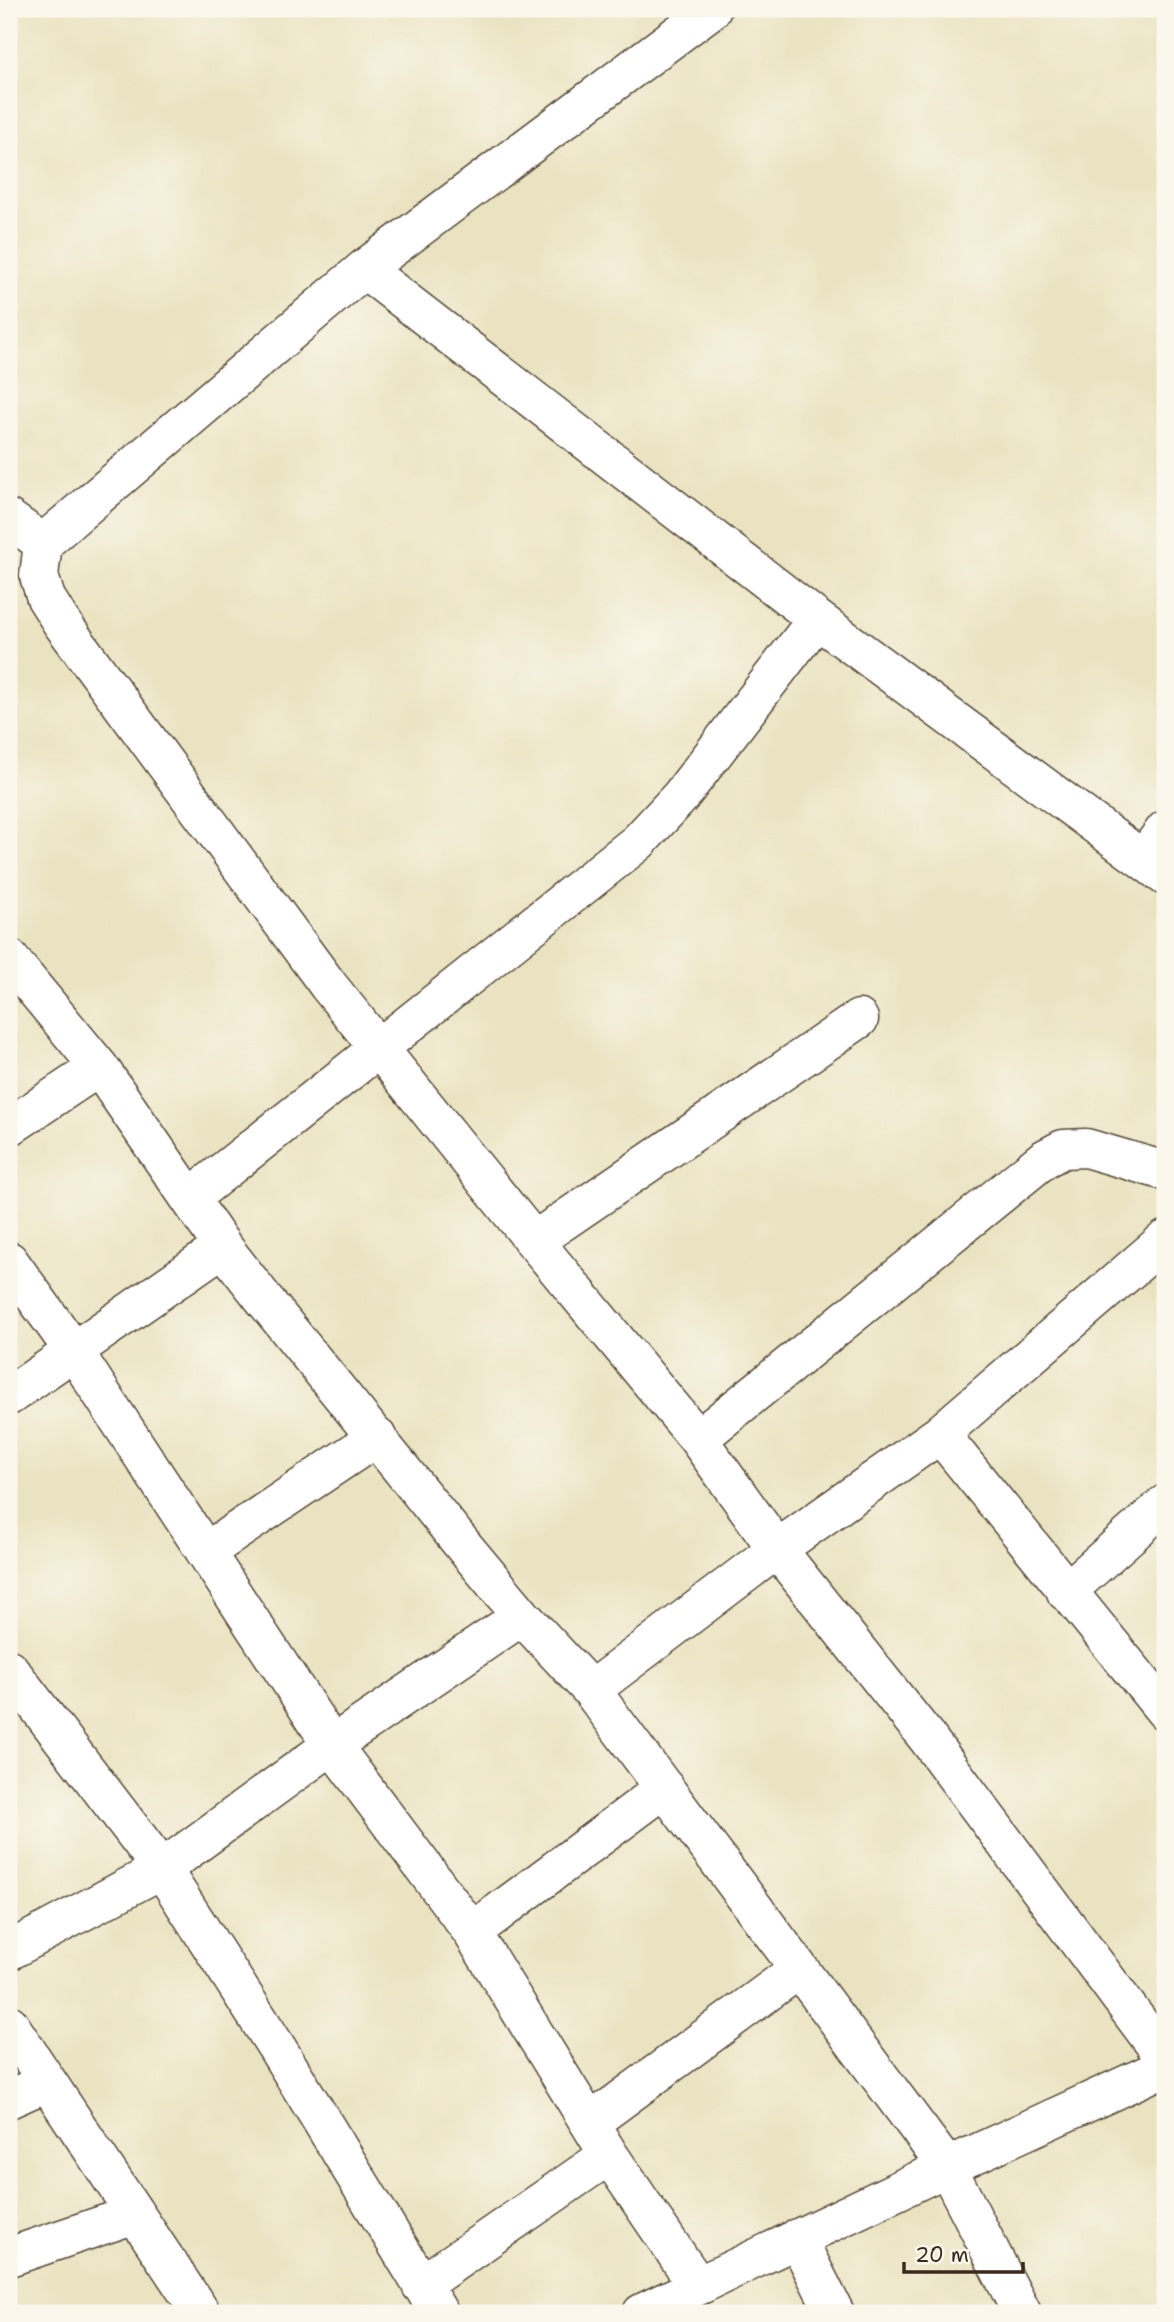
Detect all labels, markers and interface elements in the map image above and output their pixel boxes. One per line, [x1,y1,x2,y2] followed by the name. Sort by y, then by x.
[904,2231,1024,2275] scale bar
[915,2241,969,2269] text: 20 m

